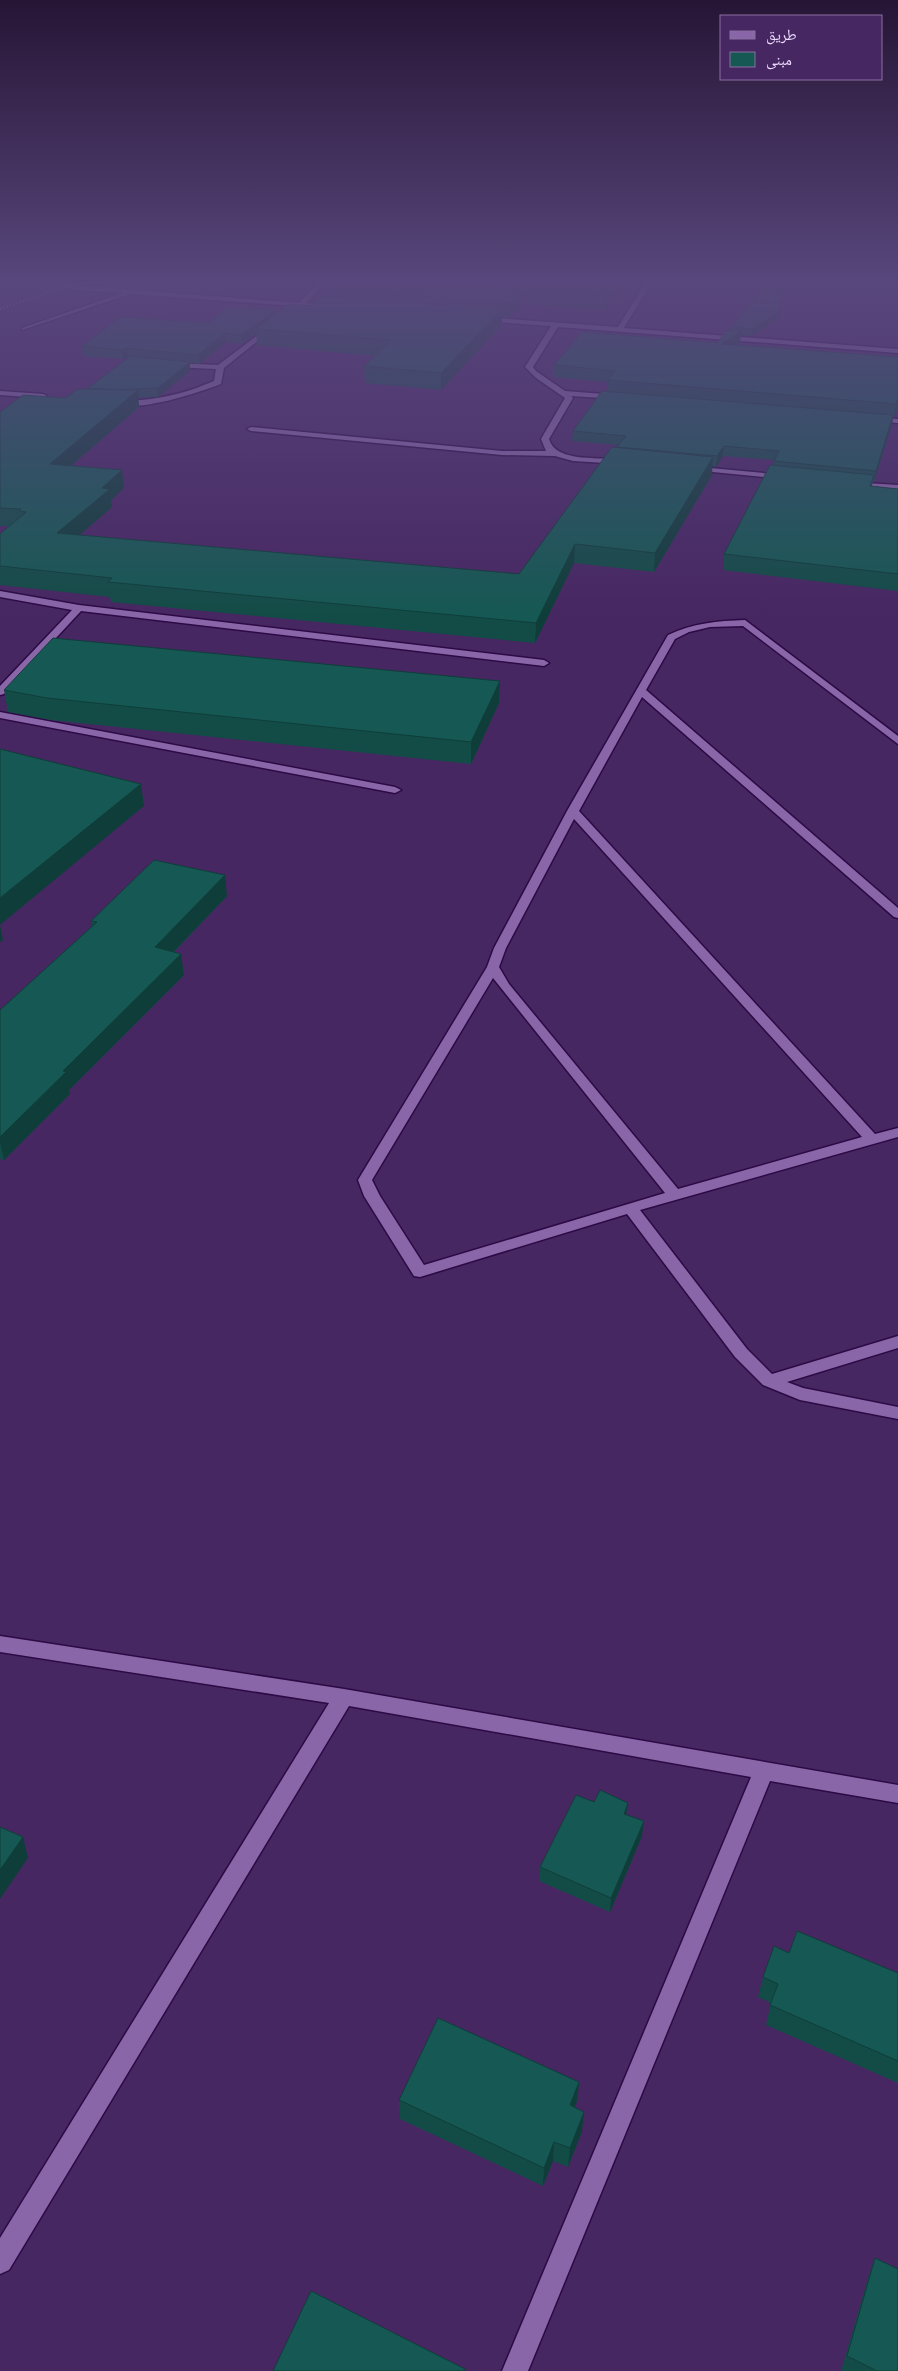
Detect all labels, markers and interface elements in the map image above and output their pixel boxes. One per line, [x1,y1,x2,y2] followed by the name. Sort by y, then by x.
[720,15,883,80] legend
[766,27,797,45] text: طريق
[766,52,792,70] text: مبنى

